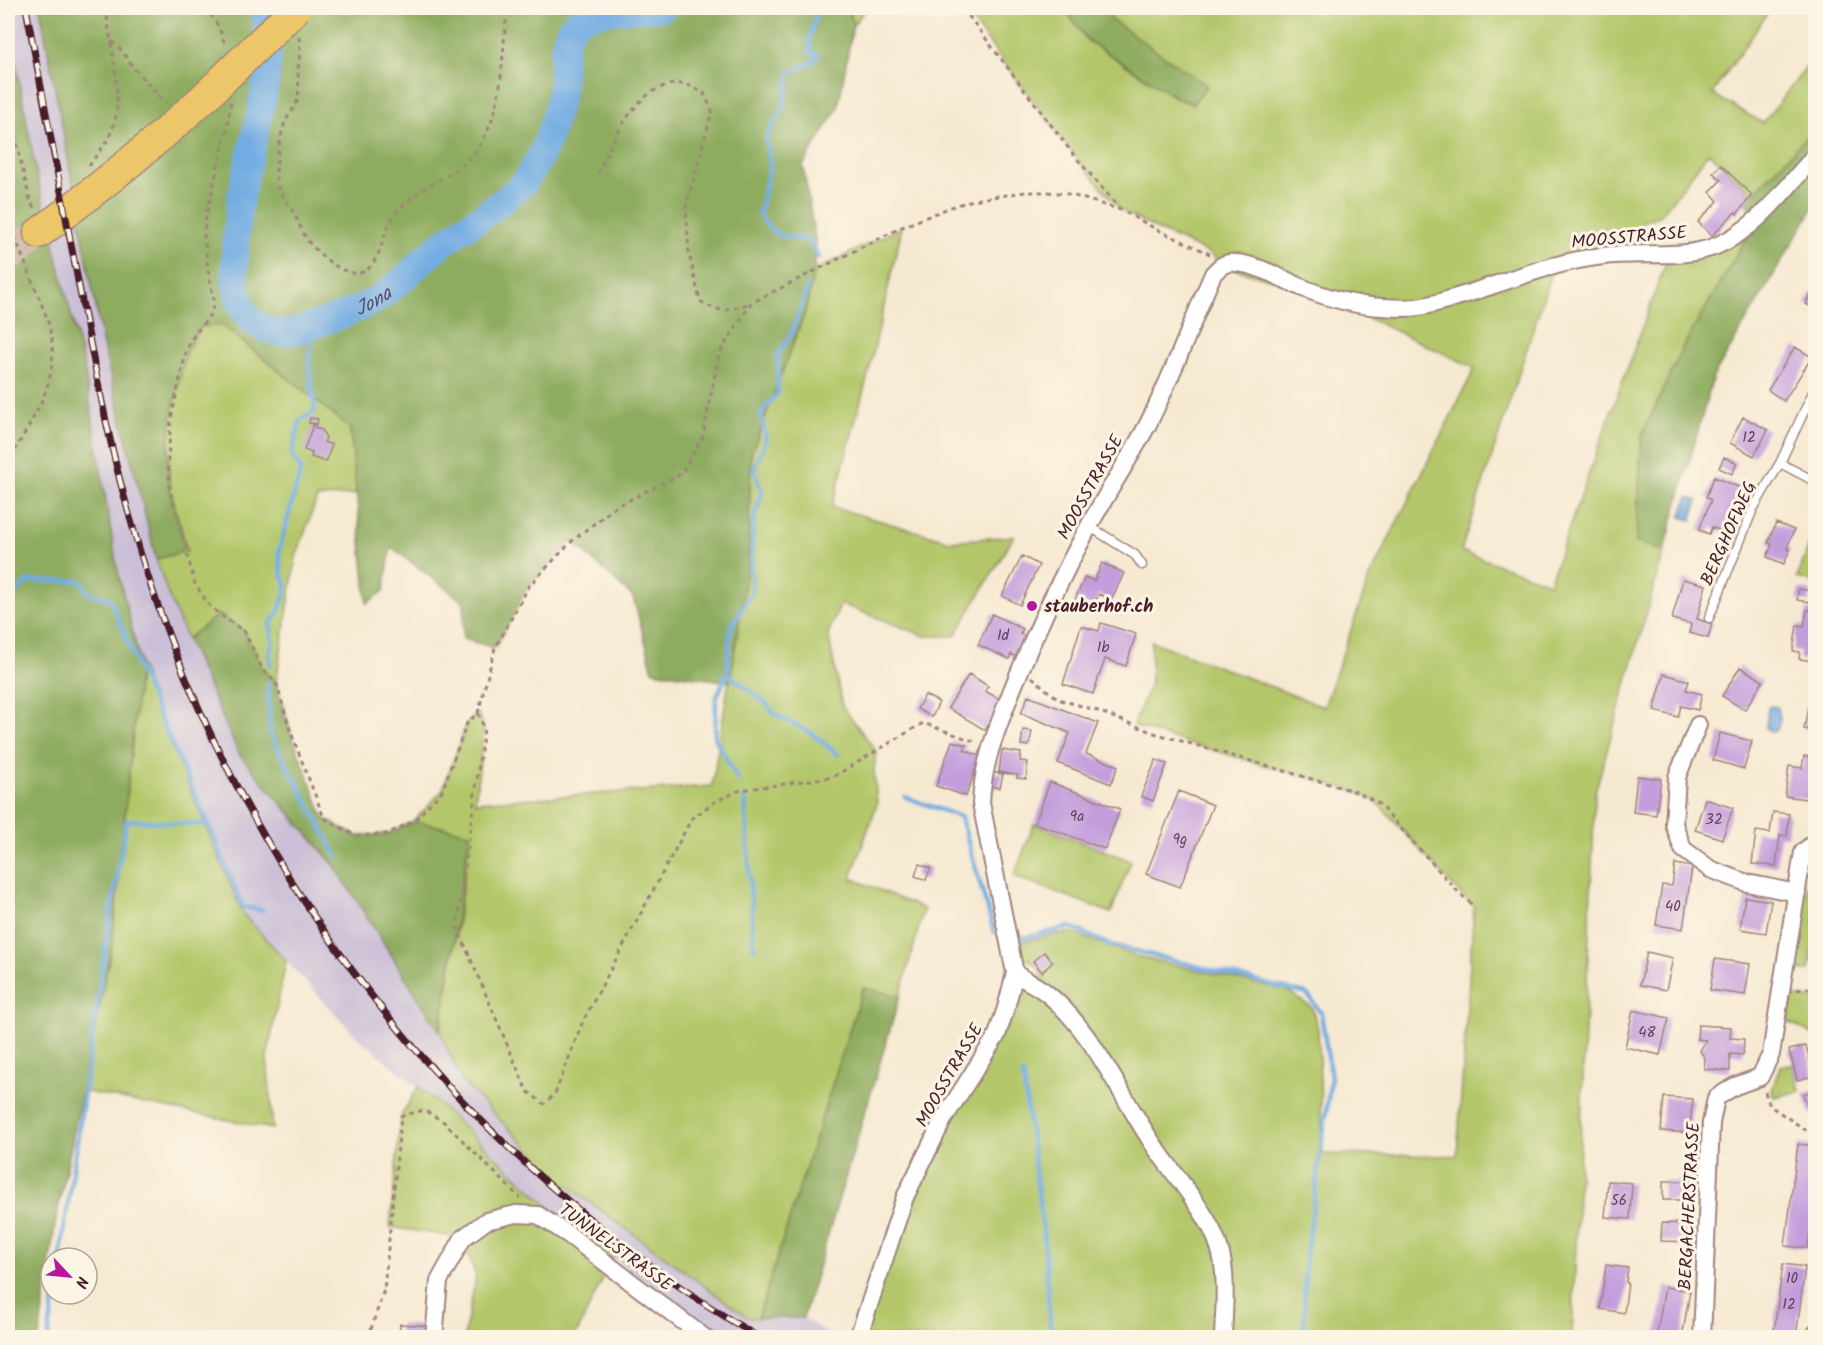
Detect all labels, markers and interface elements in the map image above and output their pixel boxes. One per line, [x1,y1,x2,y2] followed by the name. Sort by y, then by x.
[1570,219,1689,258] street label: MOOSSTRASSE
[350,278,401,326] water label: Jona
[1742,426,1756,450] house number: 12
[1050,430,1132,546] street label: MOOSSTRASSE
[1693,477,1765,590] street label: BERGHOFWEG
[1044,593,1153,622] place label: stauberhof.ch
[1025,599,1039,613] marker: stauberhof.ch
[997,624,1010,648] house number: 1d
[1097,636,1109,660] house number: 1b
[1070,805,1084,829] house number: 9a
[1705,808,1723,832] house number: 32
[1173,828,1187,852] house number: 9g
[1665,895,1681,919] house number: 40
[909,1018,992,1133] street label: MOOSSTRASSE
[1638,1021,1657,1045] house number: 48
[1672,1121,1709,1291] street label: BERGACHERSTRASSE
[1611,1189,1627,1213] house number: 56
[552,1197,679,1300] street label: TUNNELSTRASSE
[39,1246,99,1306] north arrow
[1786,1267,1799,1291] house number: 10
[68,1272,95,1292] text: N
[1782,1293,1796,1317] house number: 12

